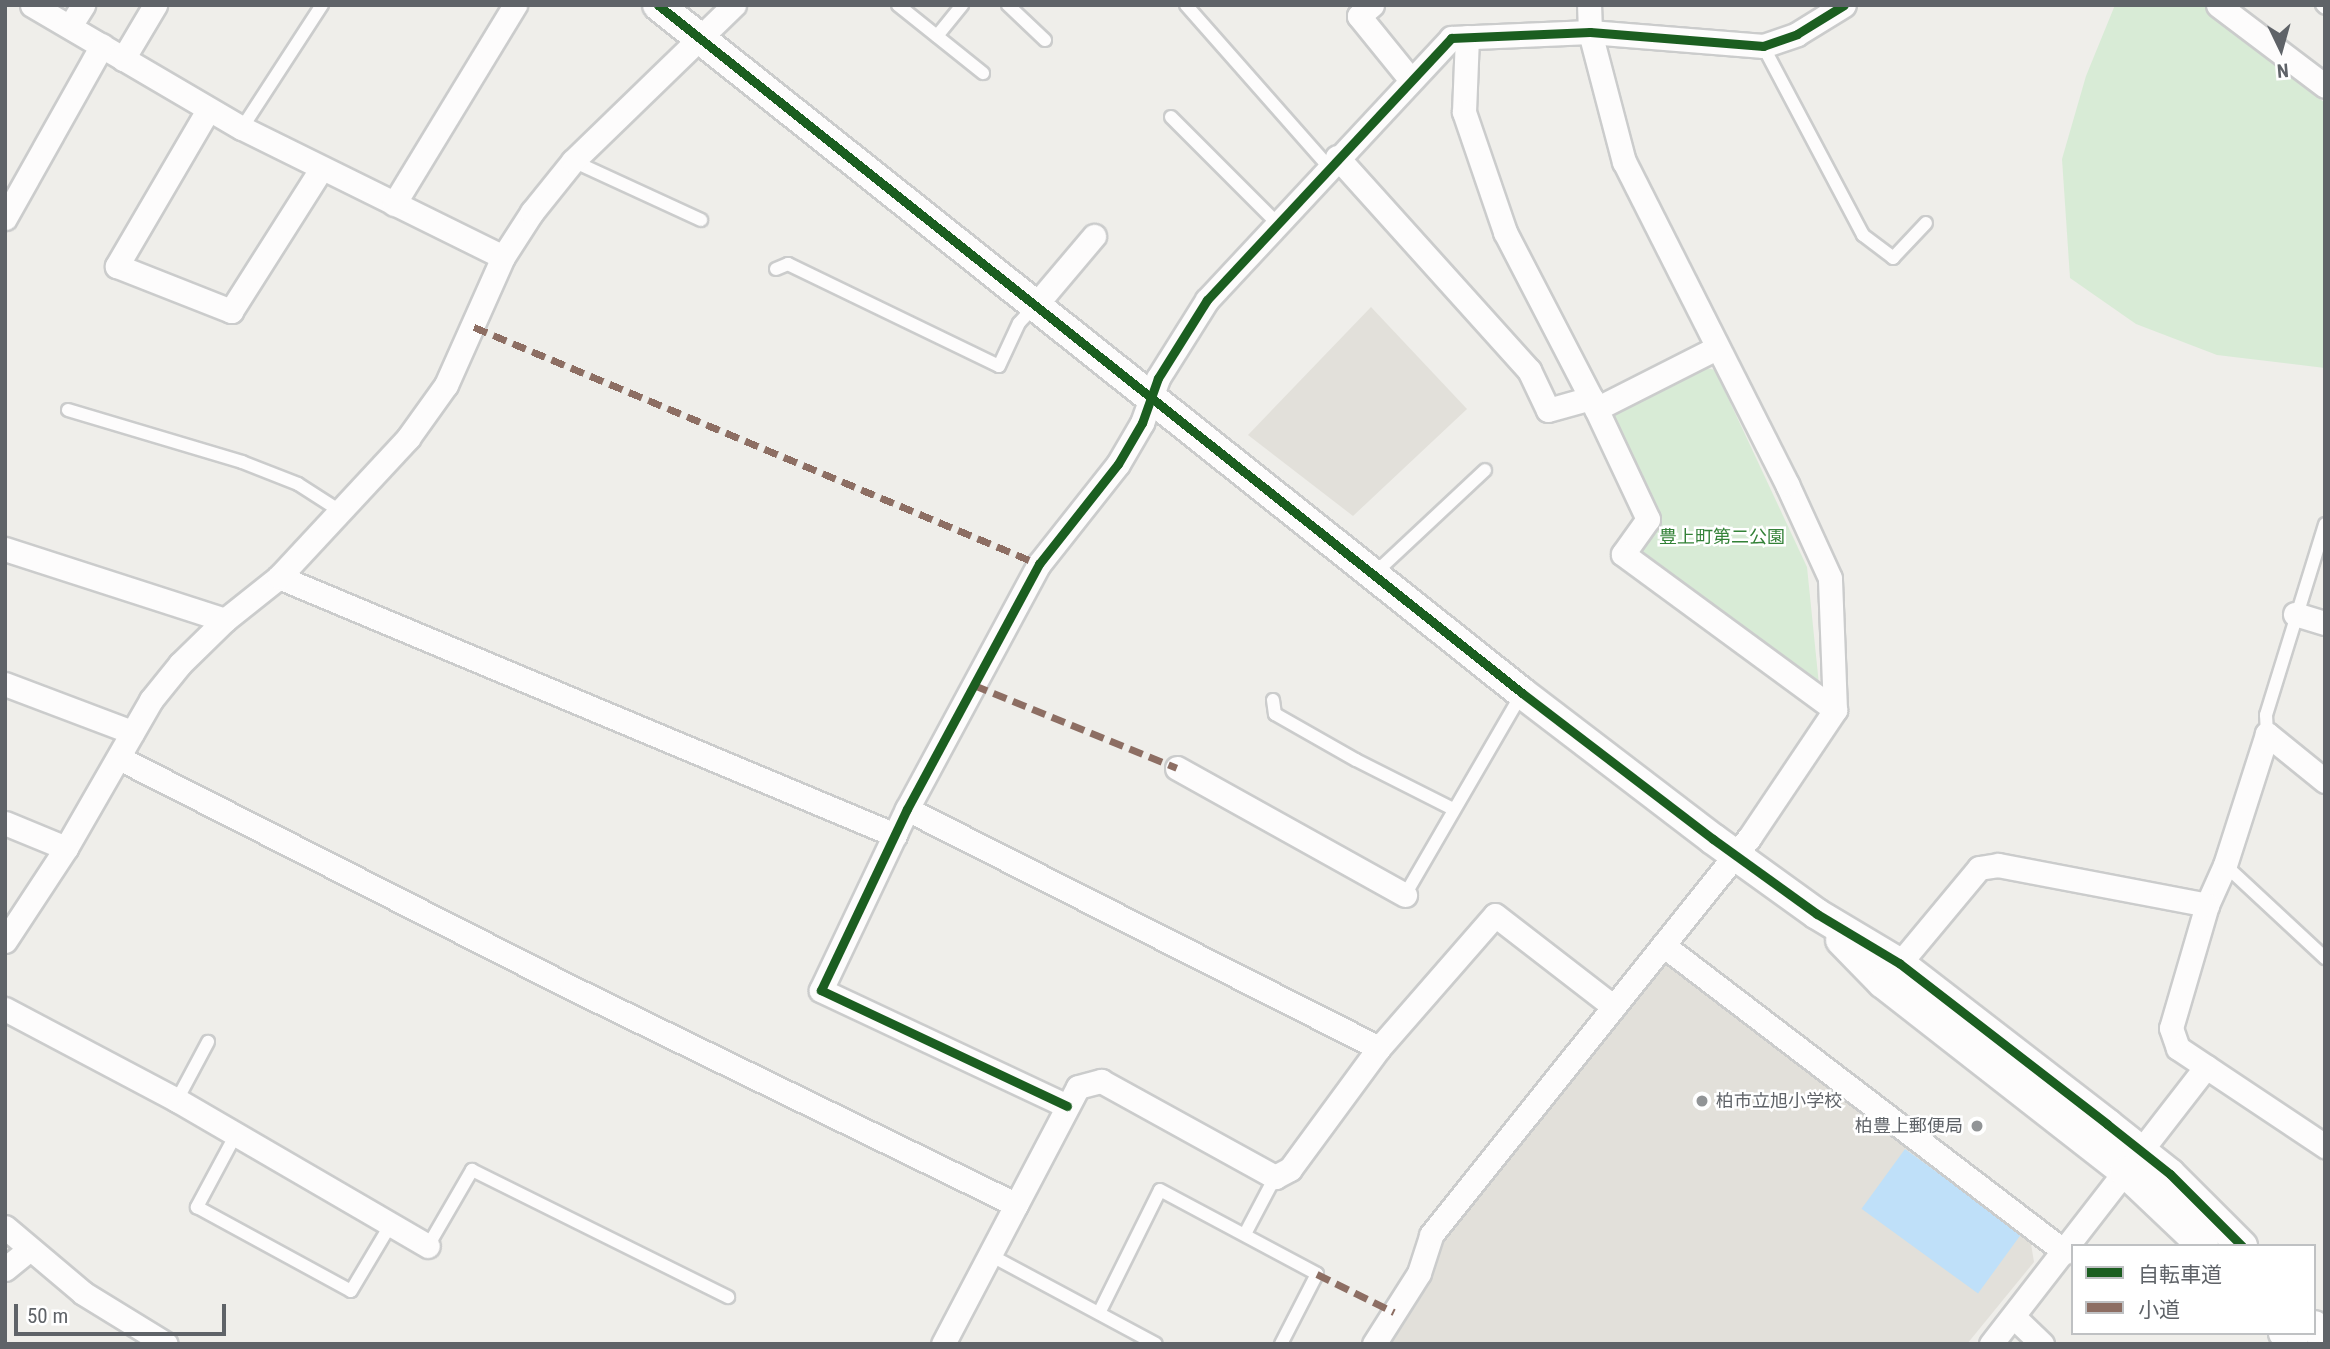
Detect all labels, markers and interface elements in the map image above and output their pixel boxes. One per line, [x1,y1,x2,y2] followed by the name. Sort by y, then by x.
[2246,14,2316,84] north arrow
[2276,58,2290,82] text: N
[1659,526,1785,548] park label: 豊上町第二公園
[1716,1090,1842,1112] place label: 柏市立旭小学校
[1694,1093,1710,1109] marker: 柏市立旭小学校
[1855,1115,1963,1137] place label: 柏豊上郵便局
[1969,1118,1985,1134] marker: 柏豊上郵便局
[2071,1244,2316,1335] legend
[2138,1263,2222,1287] text: 自転車道
[18,1290,229,1334] scale bar
[2138,1298,2180,1322] text: 小道
[27,1304,68,1328] text: 50 m

